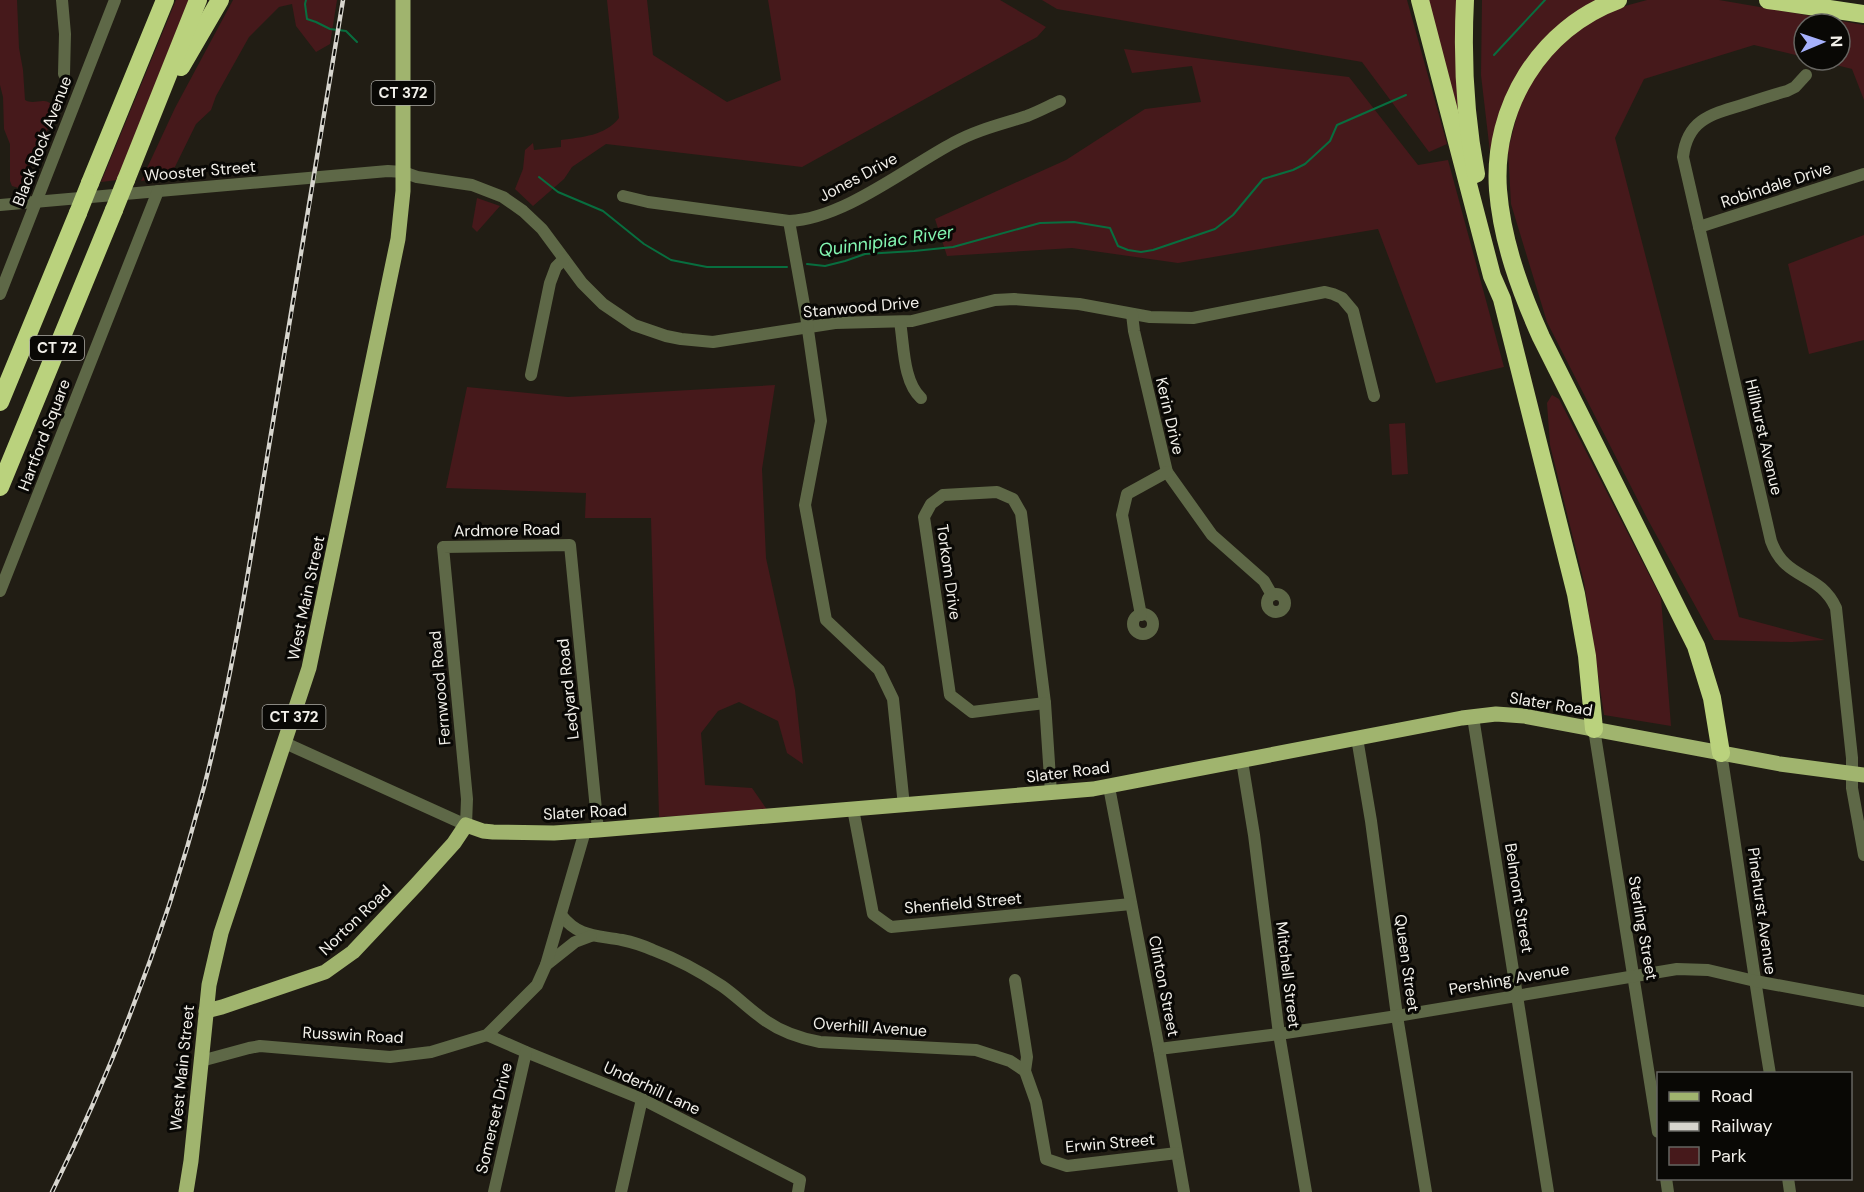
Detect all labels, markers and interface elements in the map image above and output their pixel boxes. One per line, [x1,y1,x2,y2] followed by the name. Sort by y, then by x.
[1792,12,1852,72] north arrow
[1826,35,1847,48] text: N
[8,73,76,209] street label: Black Rock Avenue
[372,81,434,105] road number: CT 372
[815,148,901,206] street label: Jones Drive
[143,156,257,186] street label: Wooster Street
[1718,157,1834,213] street label: Robindale Drive
[817,219,956,262] water label: Quinnipiac River
[802,291,920,323] street label: Stanwood Drive
[30,336,84,360] road number: CT 72
[1151,375,1189,457] street label: Kerin Drive
[13,376,75,494] street label: Hartford Square
[1740,377,1788,497] street label: Hillhurst Avenue
[454,519,560,541] street label: Ardmore Road
[932,523,966,621] street label: Torkom Drive
[283,534,329,662] street label: West Main Street
[425,630,455,746] street label: Fernwood Road
[552,637,584,741] street label: Ledyard Road
[1508,687,1594,721] street label: Slater Road
[262,705,326,729] road number: CT 372
[1025,756,1111,788] street label: Slater Road
[543,799,627,825] street label: Slater Road
[1500,841,1538,955] street label: Belmont Street
[1743,846,1781,976] street label: Pinehurst Avenue
[1624,874,1662,982] street label: Sterling Street
[314,880,396,960] street label: Norton Road
[903,887,1023,919] street label: Shenfield Street
[1390,913,1424,1013] street label: Queen Street
[1271,920,1305,1030] street label: Mitchell Street
[1144,934,1184,1038] street label: Clinton Street
[1447,958,1571,1000] street label: Pershing Avenue
[165,1004,199,1132] street label: West Main Street
[812,1013,928,1041] street label: Overhill Avenue
[302,1022,404,1048] street label: Russwin Road
[600,1056,704,1120] street label: Underhill Lane
[471,1060,517,1176] street label: Somerset Drive
[1657,1072,1852,1180] legend
[1711,1084,1753,1108] text: Road
[1711,1114,1773,1138] text: Railway
[1064,1129,1156,1157] street label: Erwin Street
[1711,1144,1747,1168] text: Park

